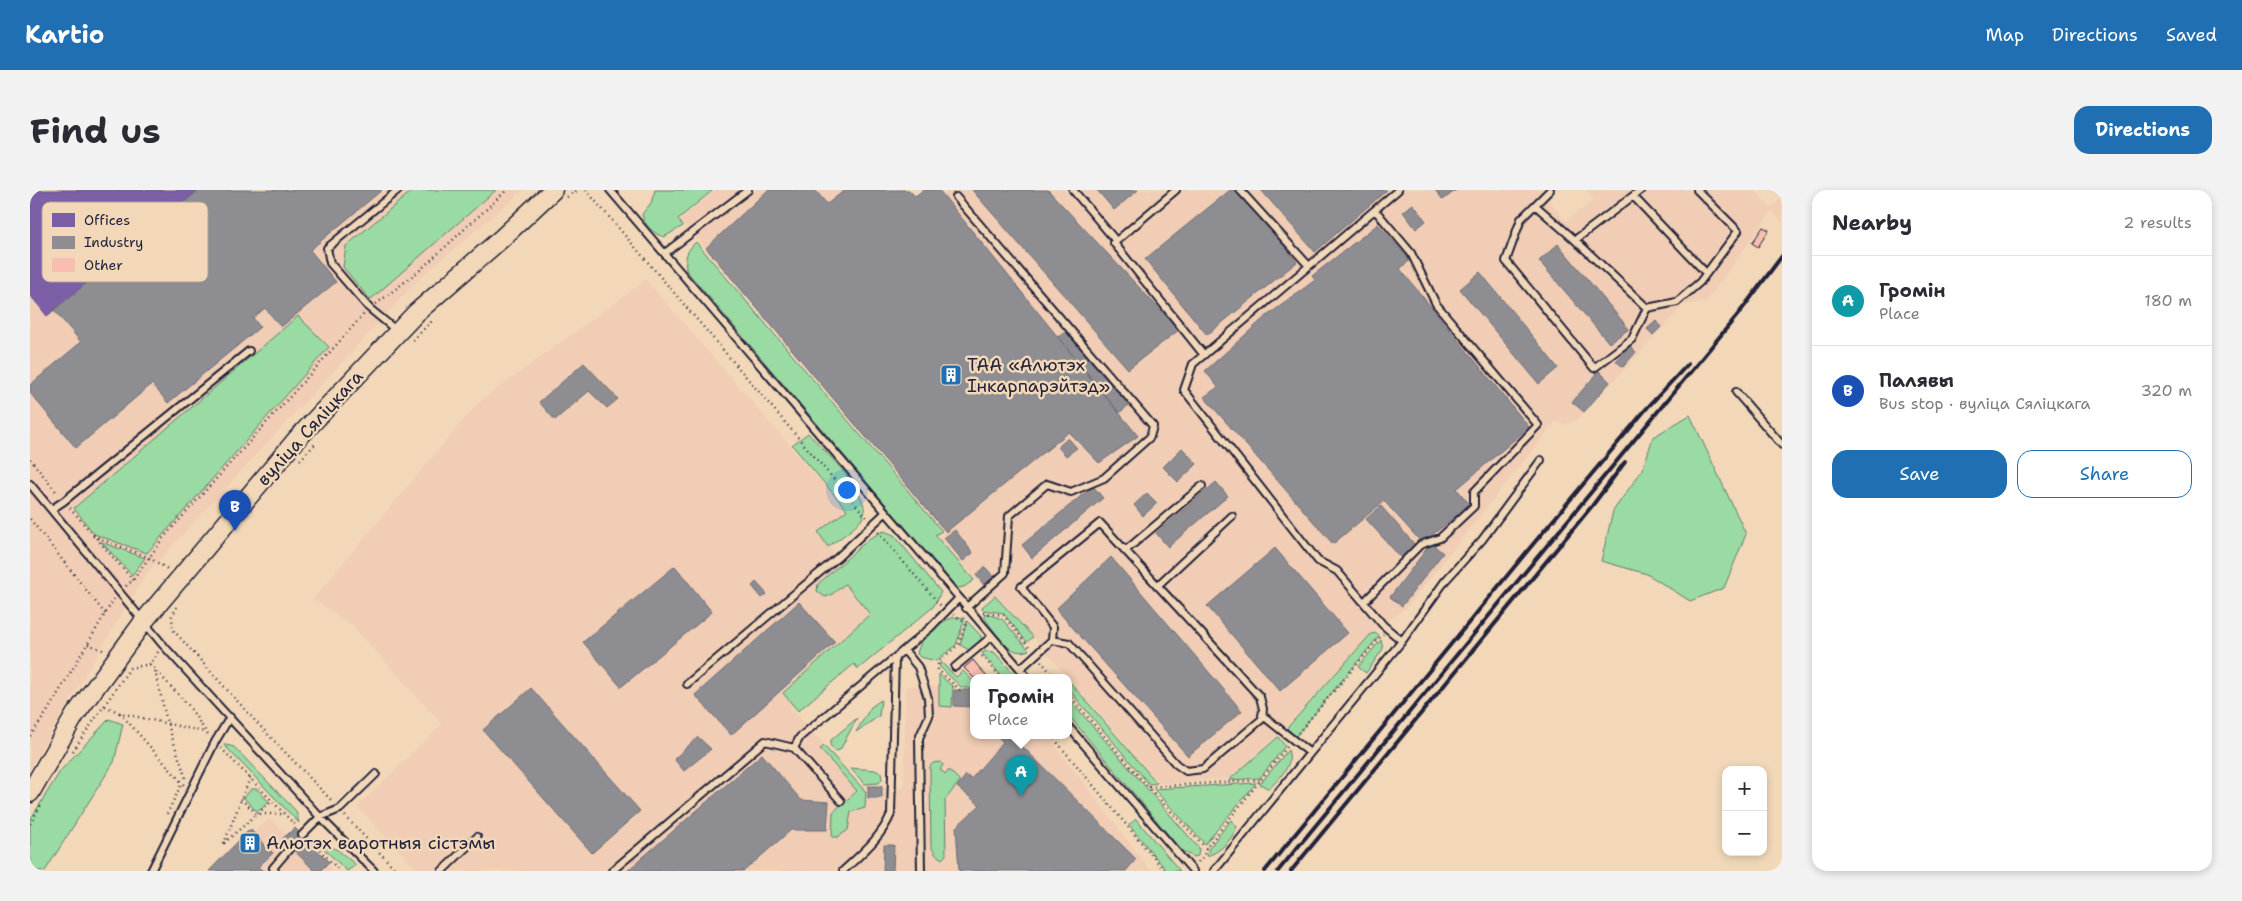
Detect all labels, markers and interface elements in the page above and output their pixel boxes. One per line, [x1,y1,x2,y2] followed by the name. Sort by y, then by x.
[25,19,104,51] text: Kartio
[1986,23,2024,47] text: Map
[2052,23,2138,47] text: Directions
[2166,23,2217,47] text: Saved
[2074,106,2212,154] button: Directions
[30,107,161,154] text: Find us
[42,202,208,282] legend
[1832,209,1912,237] text: Nearby
[84,211,130,229] text: Offices
[2123,212,2192,233] text: 2 results
[84,233,143,251] text: Industry
[84,256,123,274] text: Other
[1879,278,1945,303] text: Громін
[1842,290,1854,311] text: A
[2144,290,2192,311] text: 180 m
[1879,303,1920,324] text: Place
[967,353,1110,398] place label: ТАА «Алютэх Інкарпарэйтэд»
[939,363,963,387] building icon: ТАА «Алютэх Інкарпарэйтэд»
[252,365,368,491] street label: вуліца Сяліцкага
[1879,368,1954,393] text: Палявы
[1843,380,1853,401] text: B
[2141,380,2192,401] text: 320 m
[1879,393,2090,414] text: Bus stop · вуліца Сяліцкага
[1832,450,2007,498] button: Save
[2017,450,2192,498] button: Share
[834,477,860,503] your location
[219,490,251,531] pin: B
[970,674,1072,739] popup
[988,684,1054,709] text: Громін
[988,709,1029,730] text: Place
[1005,755,1037,796] pin: A
[1722,766,1767,856] map controls
[1722,766,1767,811] button: +
[1722,811,1767,856] button: −
[238,831,262,855] building icon: Алютэх варотныя сістэмы
[266,831,495,855] place label: Алютэх варотныя сістэмы

